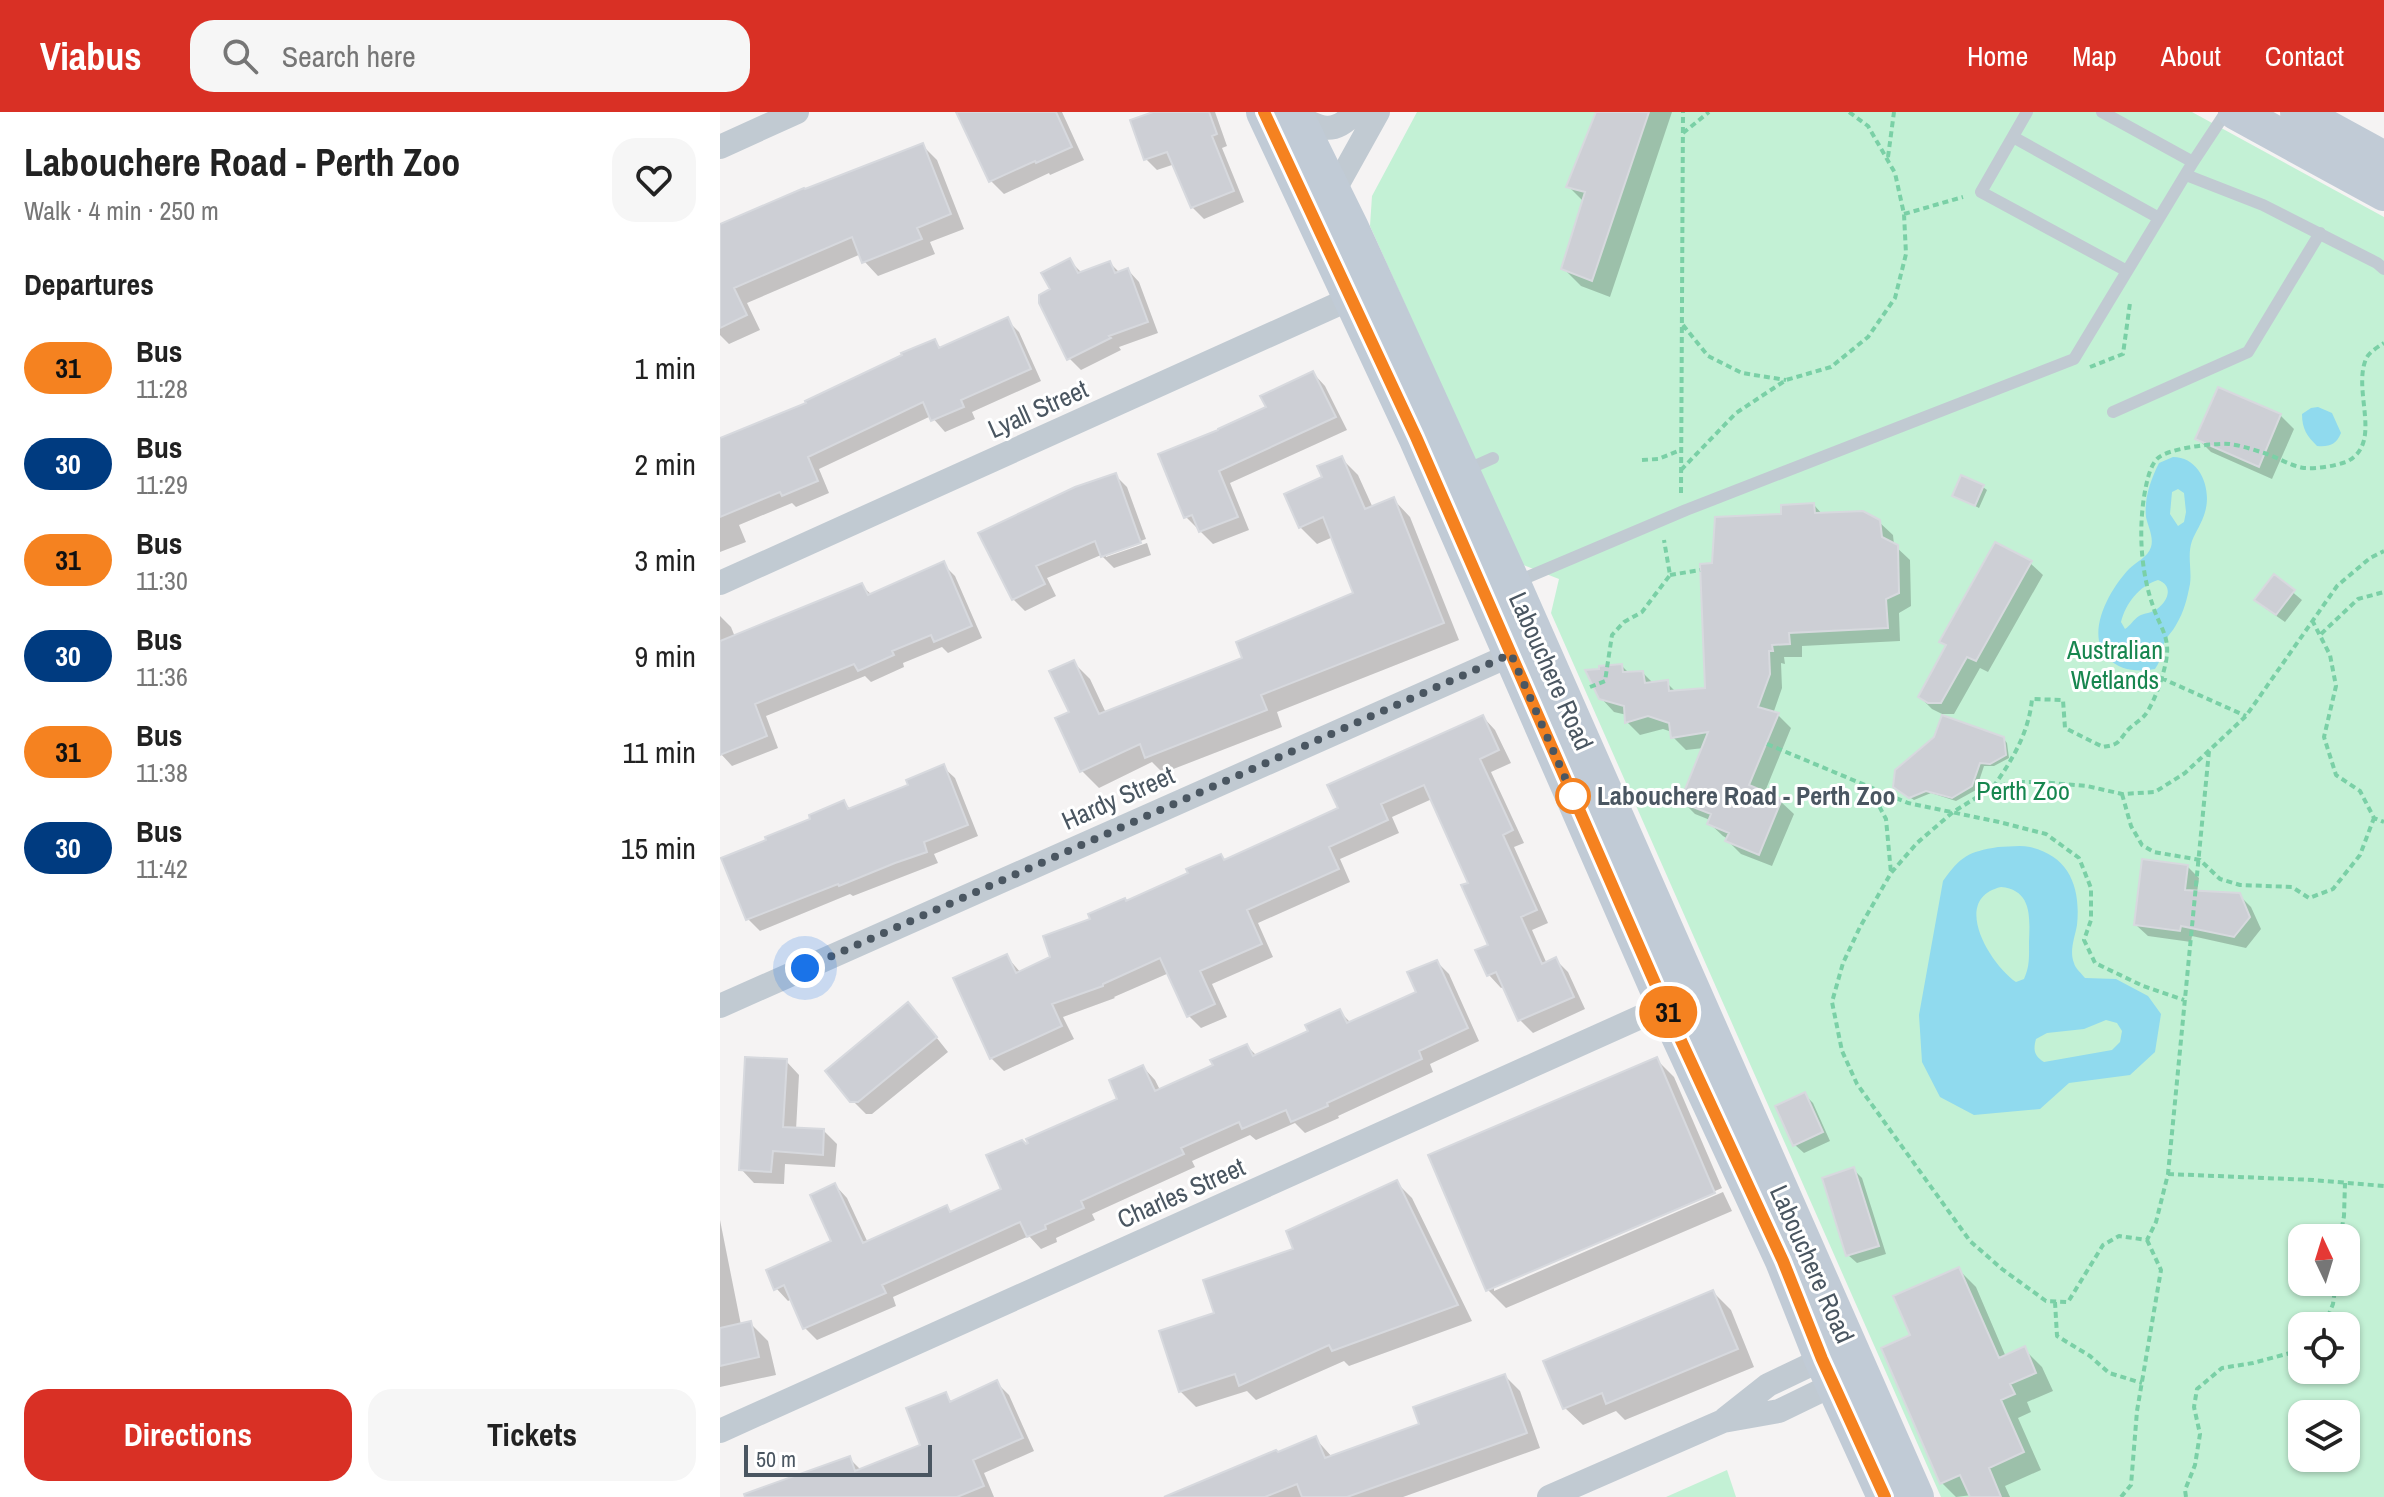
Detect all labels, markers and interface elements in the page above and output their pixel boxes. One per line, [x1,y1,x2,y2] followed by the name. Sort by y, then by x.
[190,20,750,92] search box
[40,31,142,82] text: Viabus
[218,34,262,78] icon: search
[282,36,416,76] text: Search here
[1967,37,2028,75] text: Home
[2072,37,2117,75] text: Map
[2161,37,2221,75] text: About
[2265,37,2344,75] text: Contact
[24,137,460,188] text: Labouchere Road - Perth Zoo
[612,138,696,222] button: heart
[24,193,219,228] text: Walk · 4 min · 250 m
[24,264,154,304] text: Departures
[136,331,182,371] text: Bus
[634,348,696,388] text: 1 min
[55,349,81,387] text: 31
[136,371,188,406] text: 11:28
[982,371,1093,446] street label: Lyall Street
[136,427,182,467] text: Bus
[634,444,696,484] text: 2 min
[55,445,81,483] text: 30
[136,467,188,502] text: 11:29
[136,523,182,563] text: Bus
[634,540,696,580] text: 3 min
[55,541,81,579] text: 31
[136,563,188,598] text: 11:30
[1501,586,1602,755] street label: Labouchere Road
[136,619,182,659] text: Bus
[2066,632,2163,697] park label: Australian Wetlands
[634,636,696,676] text: 9 min
[55,637,81,675] text: 30
[136,659,188,694] text: 11:36
[136,715,182,755] text: Bus
[623,732,696,772] text: 11 min
[55,733,81,771] text: 31
[136,755,188,790] text: 11:38
[1056,757,1180,838] street label: Hardy Street
[1976,773,2070,808] park label: Perth Zoo
[1597,778,1896,813] place label: Labouchere Road - Perth Zoo
[1556,779,1590,813] marker: Labouchere Road - Perth Zoo
[136,811,182,851] text: Bus
[621,828,696,868] text: 15 min
[55,829,81,867] text: 30
[136,851,188,886] text: 11:42
[785,948,825,988] your location
[1632,986,1704,1038] line badge: 31
[1655,993,1681,1031] text: 31
[1111,1149,1250,1236] street label: Charles Street
[1762,1179,1863,1348] street label: Labouchere Road
[2288,1224,2360,1296] north arrow
[2288,1224,2360,1472] map controls
[2288,1312,2360,1384] button: locate
[24,1389,352,1481] button: Directions
[368,1389,696,1481] button: Tickets
[2288,1400,2360,1472] button: layers
[744,1441,932,1477] scale bar
[756,1444,796,1474] text: 50 m

